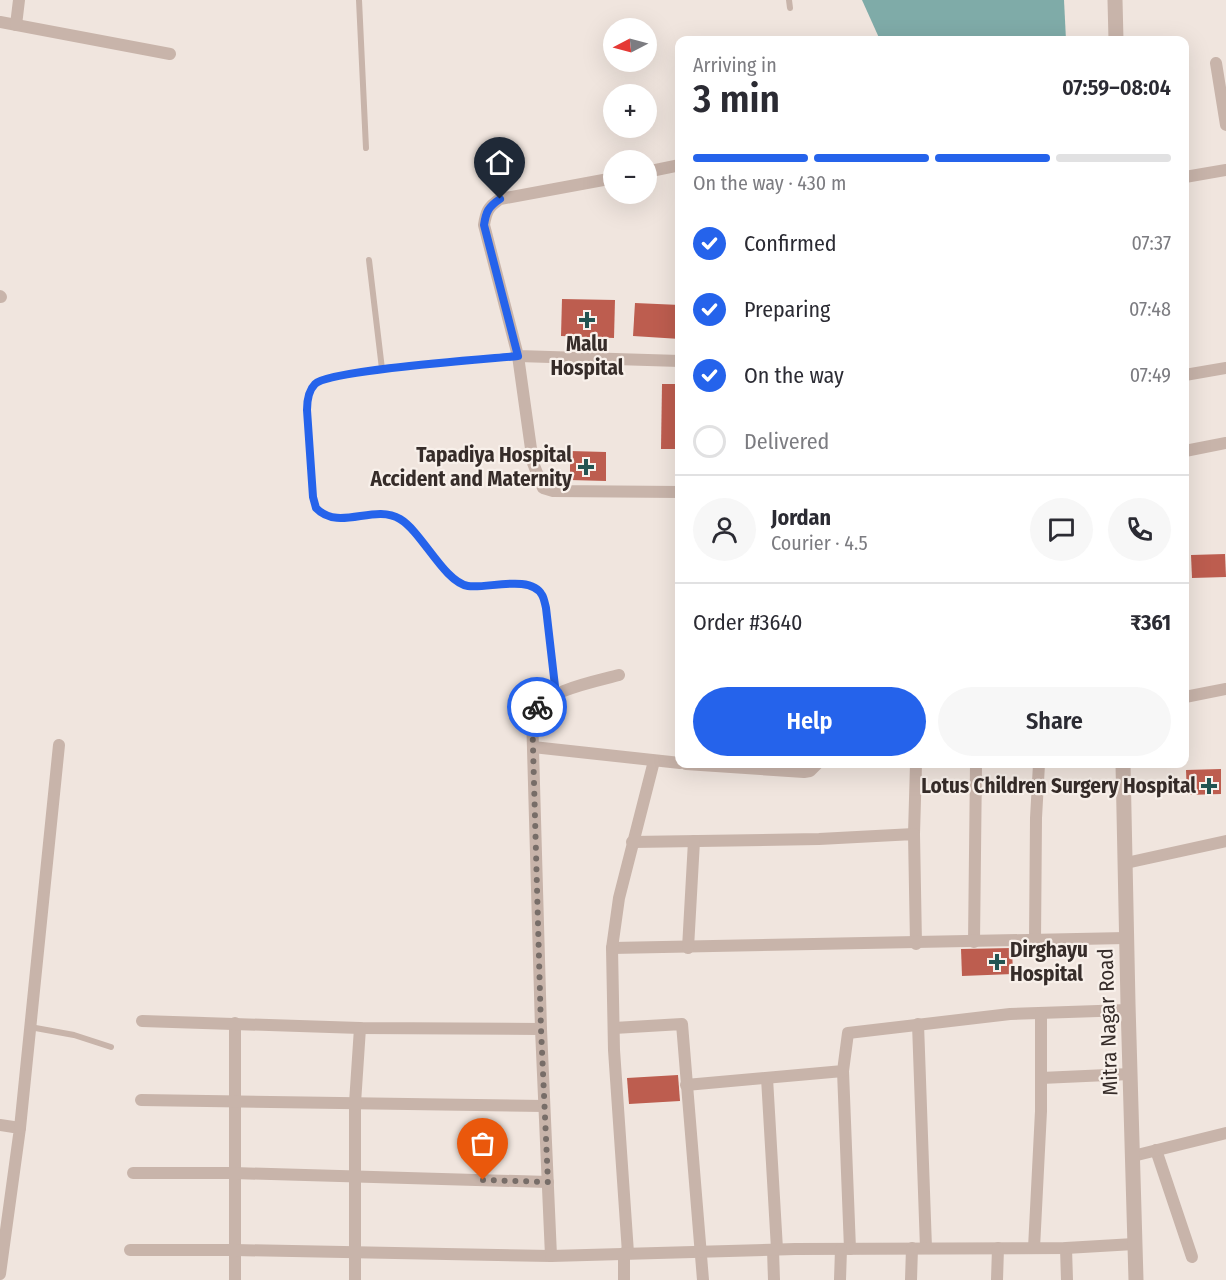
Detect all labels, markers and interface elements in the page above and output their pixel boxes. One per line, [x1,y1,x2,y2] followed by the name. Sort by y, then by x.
[603,18,657,72] north arrow
[603,18,657,204] map controls
[693,53,777,77] text: Arriving in
[1062,74,1171,101] text: 07:59–08:04
[693,76,780,122] text: 3 min
[603,84,657,138] button: +
[474,137,525,199] pin
[483,146,516,179] icon: home
[603,150,657,204] button: −
[693,171,846,195] text: On the way · 430 m
[693,227,726,260] icon: check
[744,230,837,257] text: Confirmed
[1131,231,1171,255] text: 07:37
[693,293,726,326] icon: check
[744,296,830,323] text: Preparing
[1129,297,1171,321] text: 07:48
[578,311,596,329] marker: Malu Hospital
[550,331,624,381] place label: Malu Hospital
[693,359,726,392] icon: check
[744,362,844,389] text: On the way
[1130,363,1171,387] text: 07:49
[744,428,829,455] text: Delivered
[369,442,573,492] place label: Tapadiya Hospital Accident and Maternity
[577,458,595,476] marker: Tapadiya Hospital Accident and Maternity
[693,498,756,561] button: person
[1030,498,1093,561] button: chat
[1108,498,1171,561] button: phone
[771,504,831,531] text: Jordan
[771,531,868,555] text: Courier · 4.5
[693,609,803,636] text: Order #3640
[1130,609,1171,636] text: ₹361
[507,677,567,737] courier
[693,687,926,756] button: Help
[938,687,1171,756] button: Share
[521,691,554,724] icon: bike
[921,773,1196,799] place label: Lotus Children Surgery Hospital
[1200,777,1218,795] marker: Lotus Children Surgery Hospital
[1010,937,1088,987] place label: Dirghayu Hospital
[1092,948,1124,1096] street label: Mitra Nagar Road
[988,953,1006,971] marker: Dirghayu Hospital
[457,1118,508,1180] pin
[466,1127,499,1160] icon: bag

